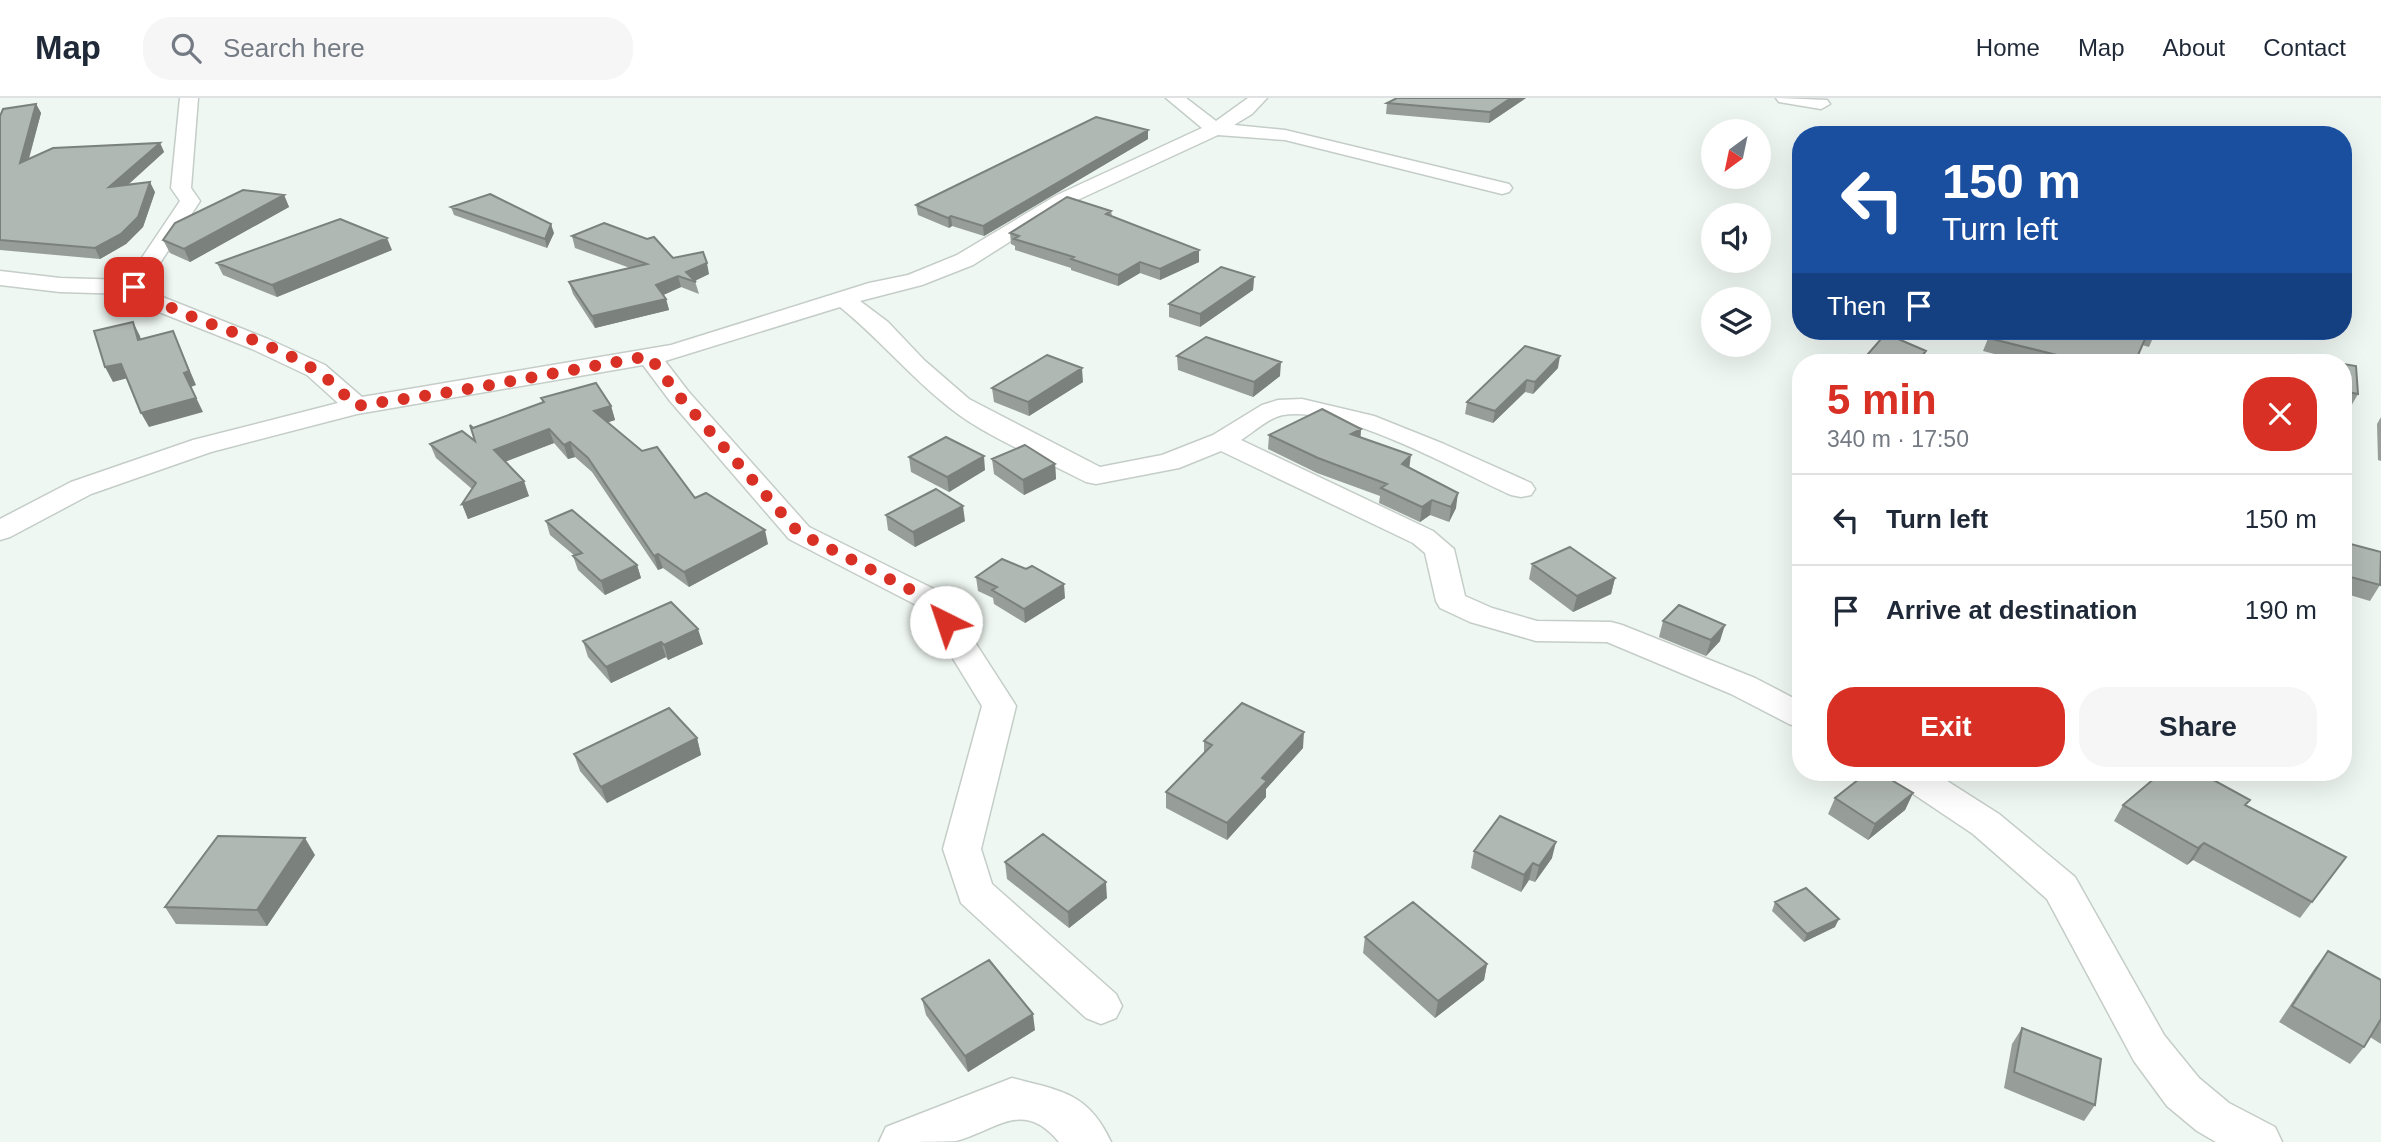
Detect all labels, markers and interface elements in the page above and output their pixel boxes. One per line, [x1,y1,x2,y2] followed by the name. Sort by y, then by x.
[143,17,633,80] search box
[35,29,101,66] text: Map
[167,29,205,67] icon: search
[223,33,365,63] text: Search here
[1976,34,2040,61] text: Home
[2078,34,2125,61] text: Map
[2163,34,2225,61] text: About
[2263,34,2346,61] text: Contact
[1701,119,1771,189] north arrow
[1701,119,1771,357] map controls
[1827,154,1918,245] icon: left
[1942,154,2081,208] text: 150 m
[1701,203,1771,273] button: sound
[1942,211,2058,247] text: Turn left
[104,257,164,317] pin
[115,268,153,306] icon: arrive
[1701,287,1771,357] button: layers
[1900,287,1938,325] icon: arrive
[1827,291,1886,321] text: Then
[1827,376,1937,423] text: 5 min
[2243,377,2317,451] button: close
[1827,426,1969,452] text: 340 m · 17:50
[1827,501,1865,539] icon: left
[1886,504,1988,534] text: Turn left
[2245,504,2317,534] text: 150 m
[909,585,983,659] position arrow
[1827,592,1865,630] icon: arrive
[1886,595,2137,625] text: Arrive at destination
[2245,595,2317,625] text: 190 m
[1827,687,2065,767] button: Exit
[2079,687,2317,767] button: Share

